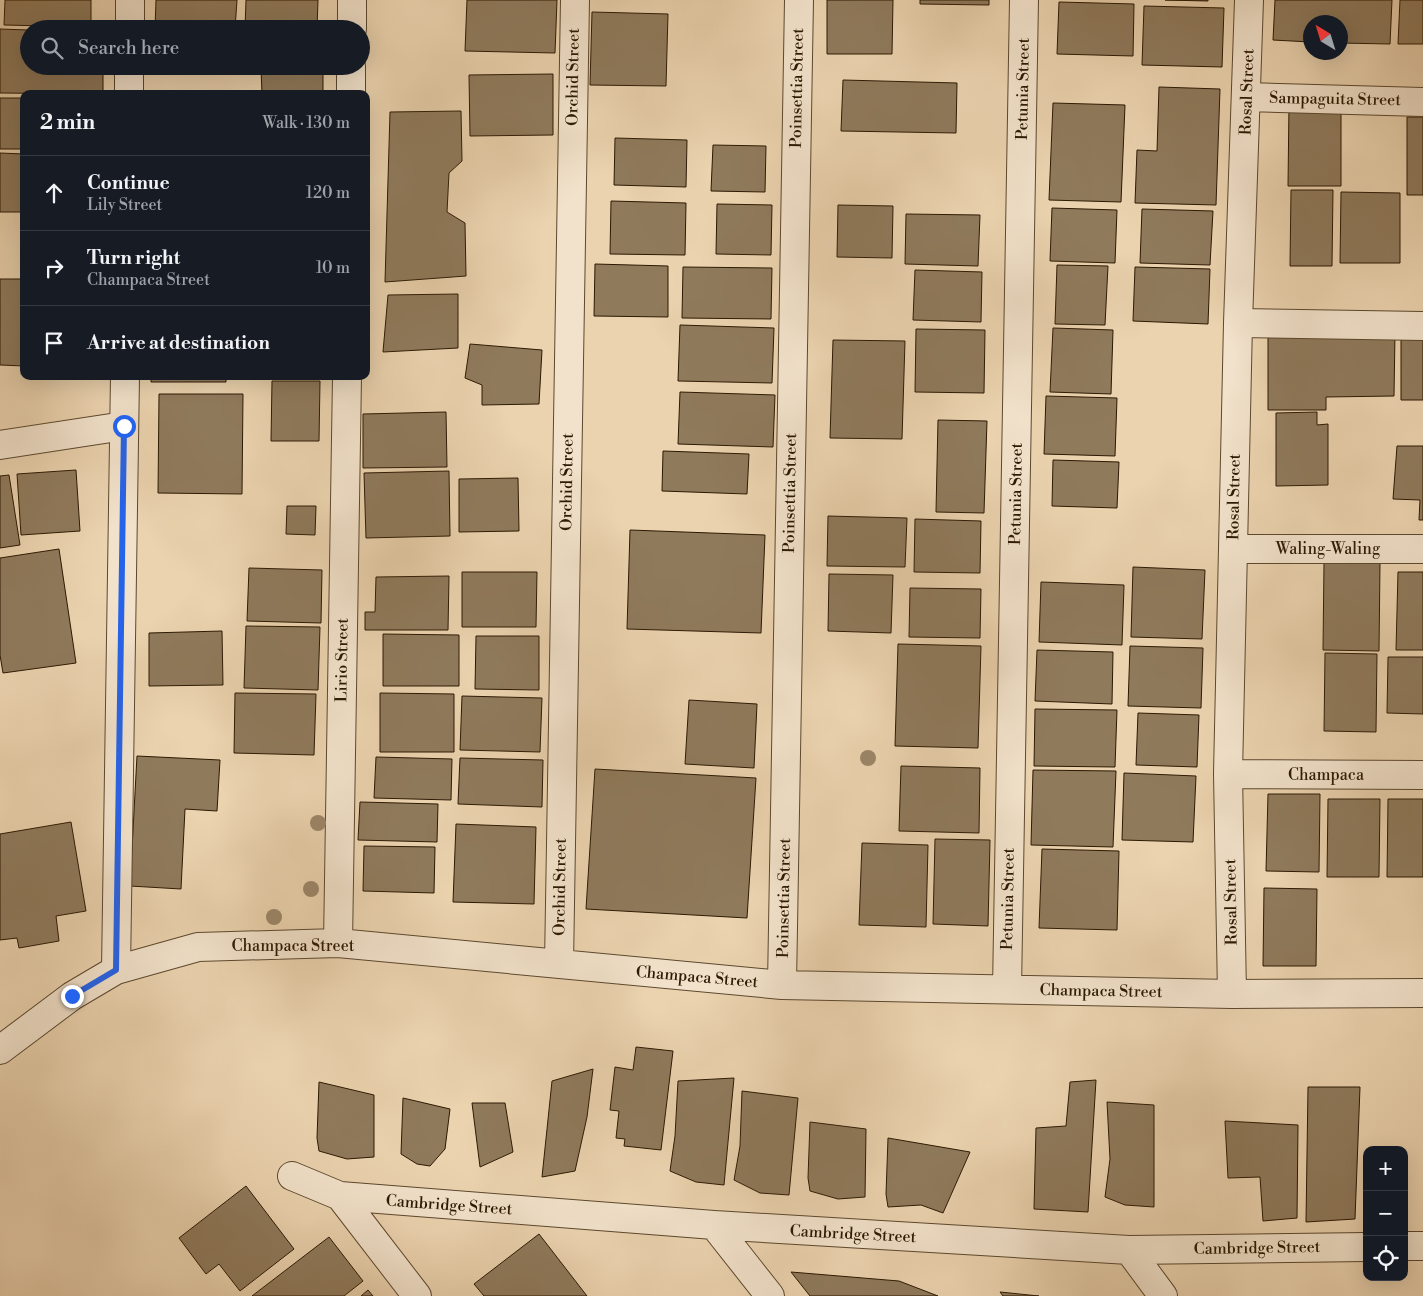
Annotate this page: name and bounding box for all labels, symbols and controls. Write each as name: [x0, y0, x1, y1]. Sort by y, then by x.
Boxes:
north arrow: [1303, 15, 1348, 60]
search box: [20, 20, 370, 75]
street label: Poinsettia Street: [786, 27, 808, 148]
street label: Orchid Street: [562, 28, 584, 126]
icon: search: [38, 34, 66, 62]
text: Search here: [78, 36, 179, 60]
street label: Petunia Street: [1012, 37, 1034, 140]
street label: Rosal Street: [1235, 48, 1259, 136]
street label: Sampaguita Street: [1269, 88, 1401, 110]
text: 2 min: [40, 110, 95, 136]
text: Walk · 130 m: [262, 113, 350, 133]
text: Continue: [87, 171, 170, 195]
icon: ahead: [40, 179, 68, 207]
text: 120 m: [306, 183, 350, 203]
text: Lily Street: [87, 195, 162, 215]
text: Turn right: [87, 246, 180, 270]
icon: right: [40, 254, 68, 282]
text: 10 m: [316, 258, 350, 278]
text: Champaca Street: [87, 270, 210, 290]
icon: arrive: [40, 329, 68, 357]
text: Arrive at destination: [87, 331, 270, 355]
route start: [113, 415, 136, 438]
street label: Poinsettia Street: [779, 432, 801, 553]
street label: Orchid Street: [556, 433, 578, 531]
street label: Petunia Street: [1005, 442, 1027, 545]
street label: Rosal Street: [1223, 453, 1245, 540]
street label: Waling-Waling: [1275, 539, 1381, 559]
street label: Lirio Street: [331, 617, 353, 702]
street label: Champaca: [1288, 765, 1365, 785]
street label: Poinsettia Street: [773, 837, 795, 958]
street label: Orchid Street: [549, 838, 571, 936]
street label: Petunia Street: [997, 847, 1019, 950]
street label: Rosal Street: [1220, 858, 1242, 945]
street label: Champaca Street: [232, 936, 355, 956]
street label: Champaca Street: [635, 962, 759, 992]
street label: Champaca Street: [1039, 980, 1163, 1002]
route end: [61, 985, 84, 1008]
map controls: [1363, 1146, 1408, 1281]
button: +: [1363, 1146, 1408, 1191]
street label: Cambridge Street: [385, 1191, 513, 1219]
button: −: [1363, 1191, 1408, 1236]
street label: Cambridge Street: [789, 1221, 917, 1247]
button: locate: [1363, 1236, 1408, 1281]
street label: Cambridge Street: [1193, 1237, 1321, 1259]

